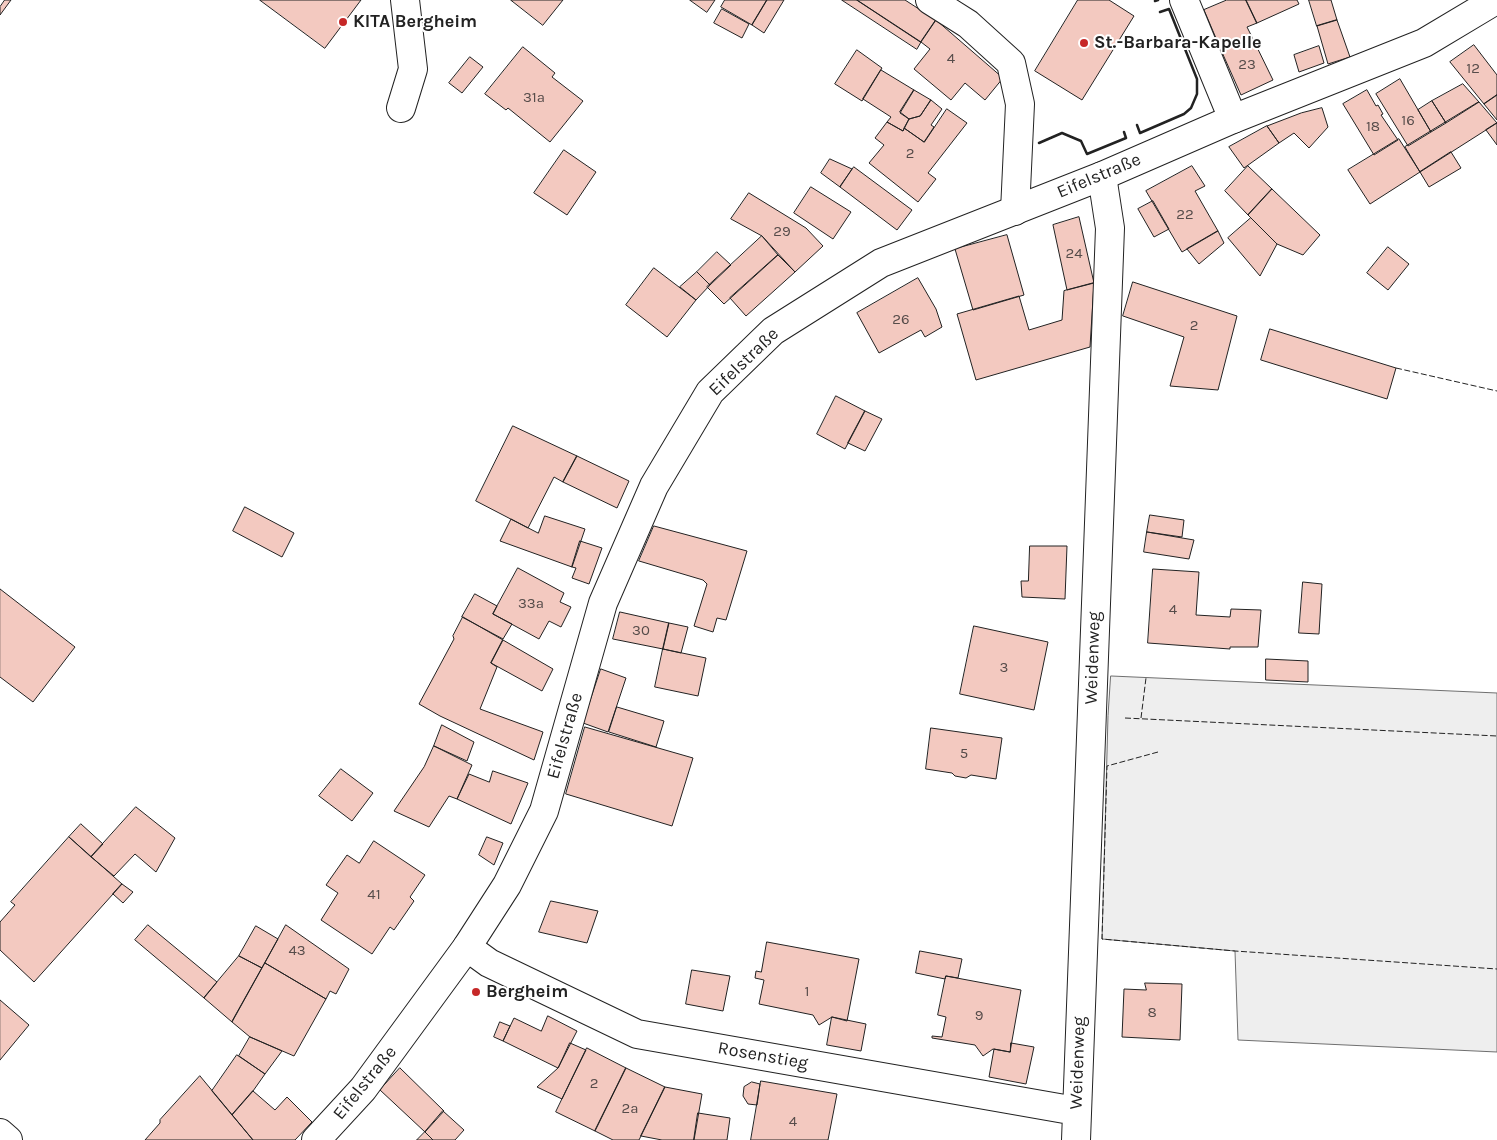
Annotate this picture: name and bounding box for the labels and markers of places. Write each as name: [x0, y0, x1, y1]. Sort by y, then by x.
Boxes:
place label: KITA Bergheim: [353, 11, 477, 33]
marker: KITA Bergheim: [337, 16, 349, 28]
place label: St.-Barbara-Kapelle: [1094, 32, 1262, 54]
marker: St.-Barbara-Kapelle: [1078, 37, 1090, 49]
place label: Bergheim: [486, 981, 568, 1003]
marker: Bergheim: [470, 986, 482, 998]

